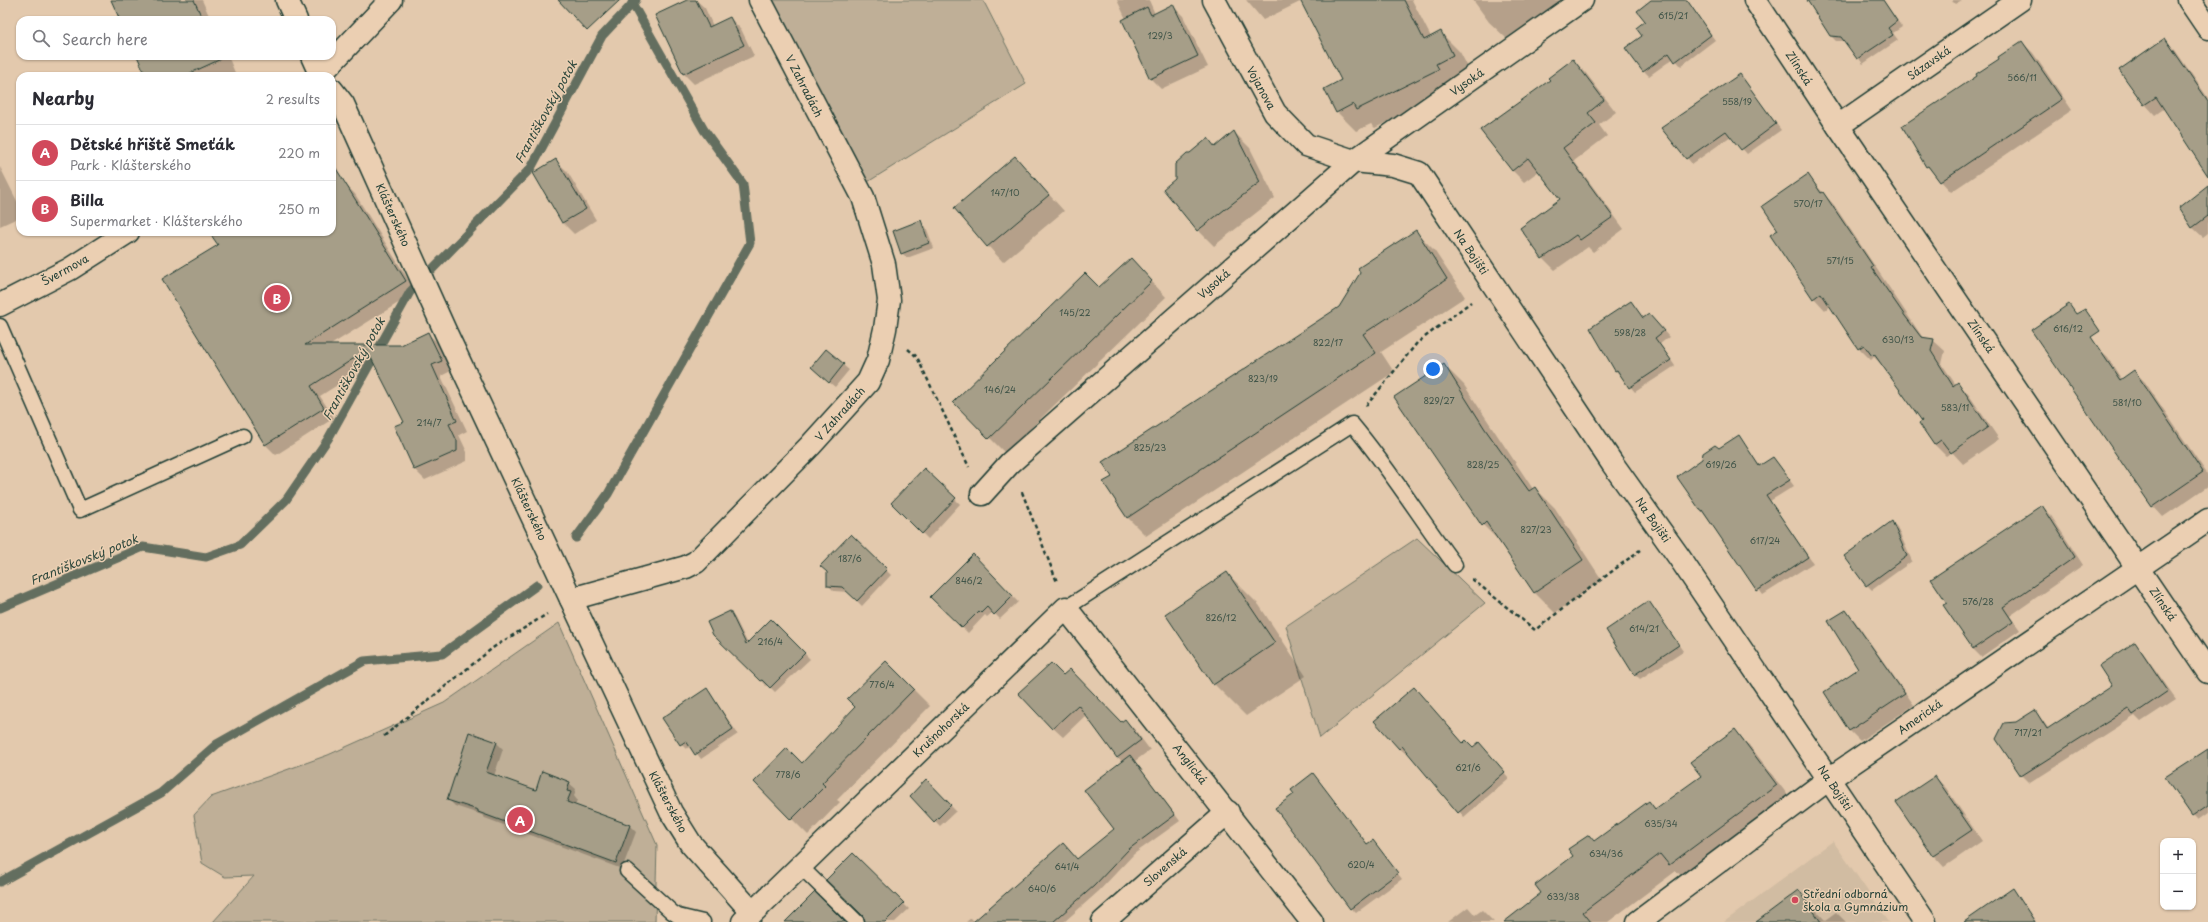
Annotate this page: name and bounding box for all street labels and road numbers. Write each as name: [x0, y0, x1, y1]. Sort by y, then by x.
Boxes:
street label: Sázavská: [1904, 41, 1954, 84]
street label: Zlínská: [1782, 47, 1817, 88]
street label: V Zahradách: [781, 52, 828, 120]
street label: Vojanova: [1243, 63, 1280, 113]
street label: Vysoká: [1446, 64, 1487, 99]
street label: Klášterského: [372, 180, 415, 249]
street label: Na Bojišti: [1450, 226, 1493, 278]
street label: Švermova: [38, 249, 92, 290]
street label: Vysoká: [1194, 265, 1234, 302]
street label: Zlínská: [1964, 315, 1999, 356]
street label: V Zahradách: [810, 383, 869, 445]
street label: Klášterského: [507, 475, 551, 543]
street label: Na Bojišti: [1632, 494, 1675, 546]
street label: Zlínská: [2146, 583, 2181, 624]
street label: Americká: [1894, 695, 1946, 738]
street label: Krušnohorská: [909, 698, 973, 761]
street label: Anglická: [1169, 740, 1212, 788]
street label: Na Bojišti: [1814, 762, 1857, 814]
street label: Klášterského: [645, 768, 692, 836]
street label: Slovenská: [1139, 843, 1190, 890]

